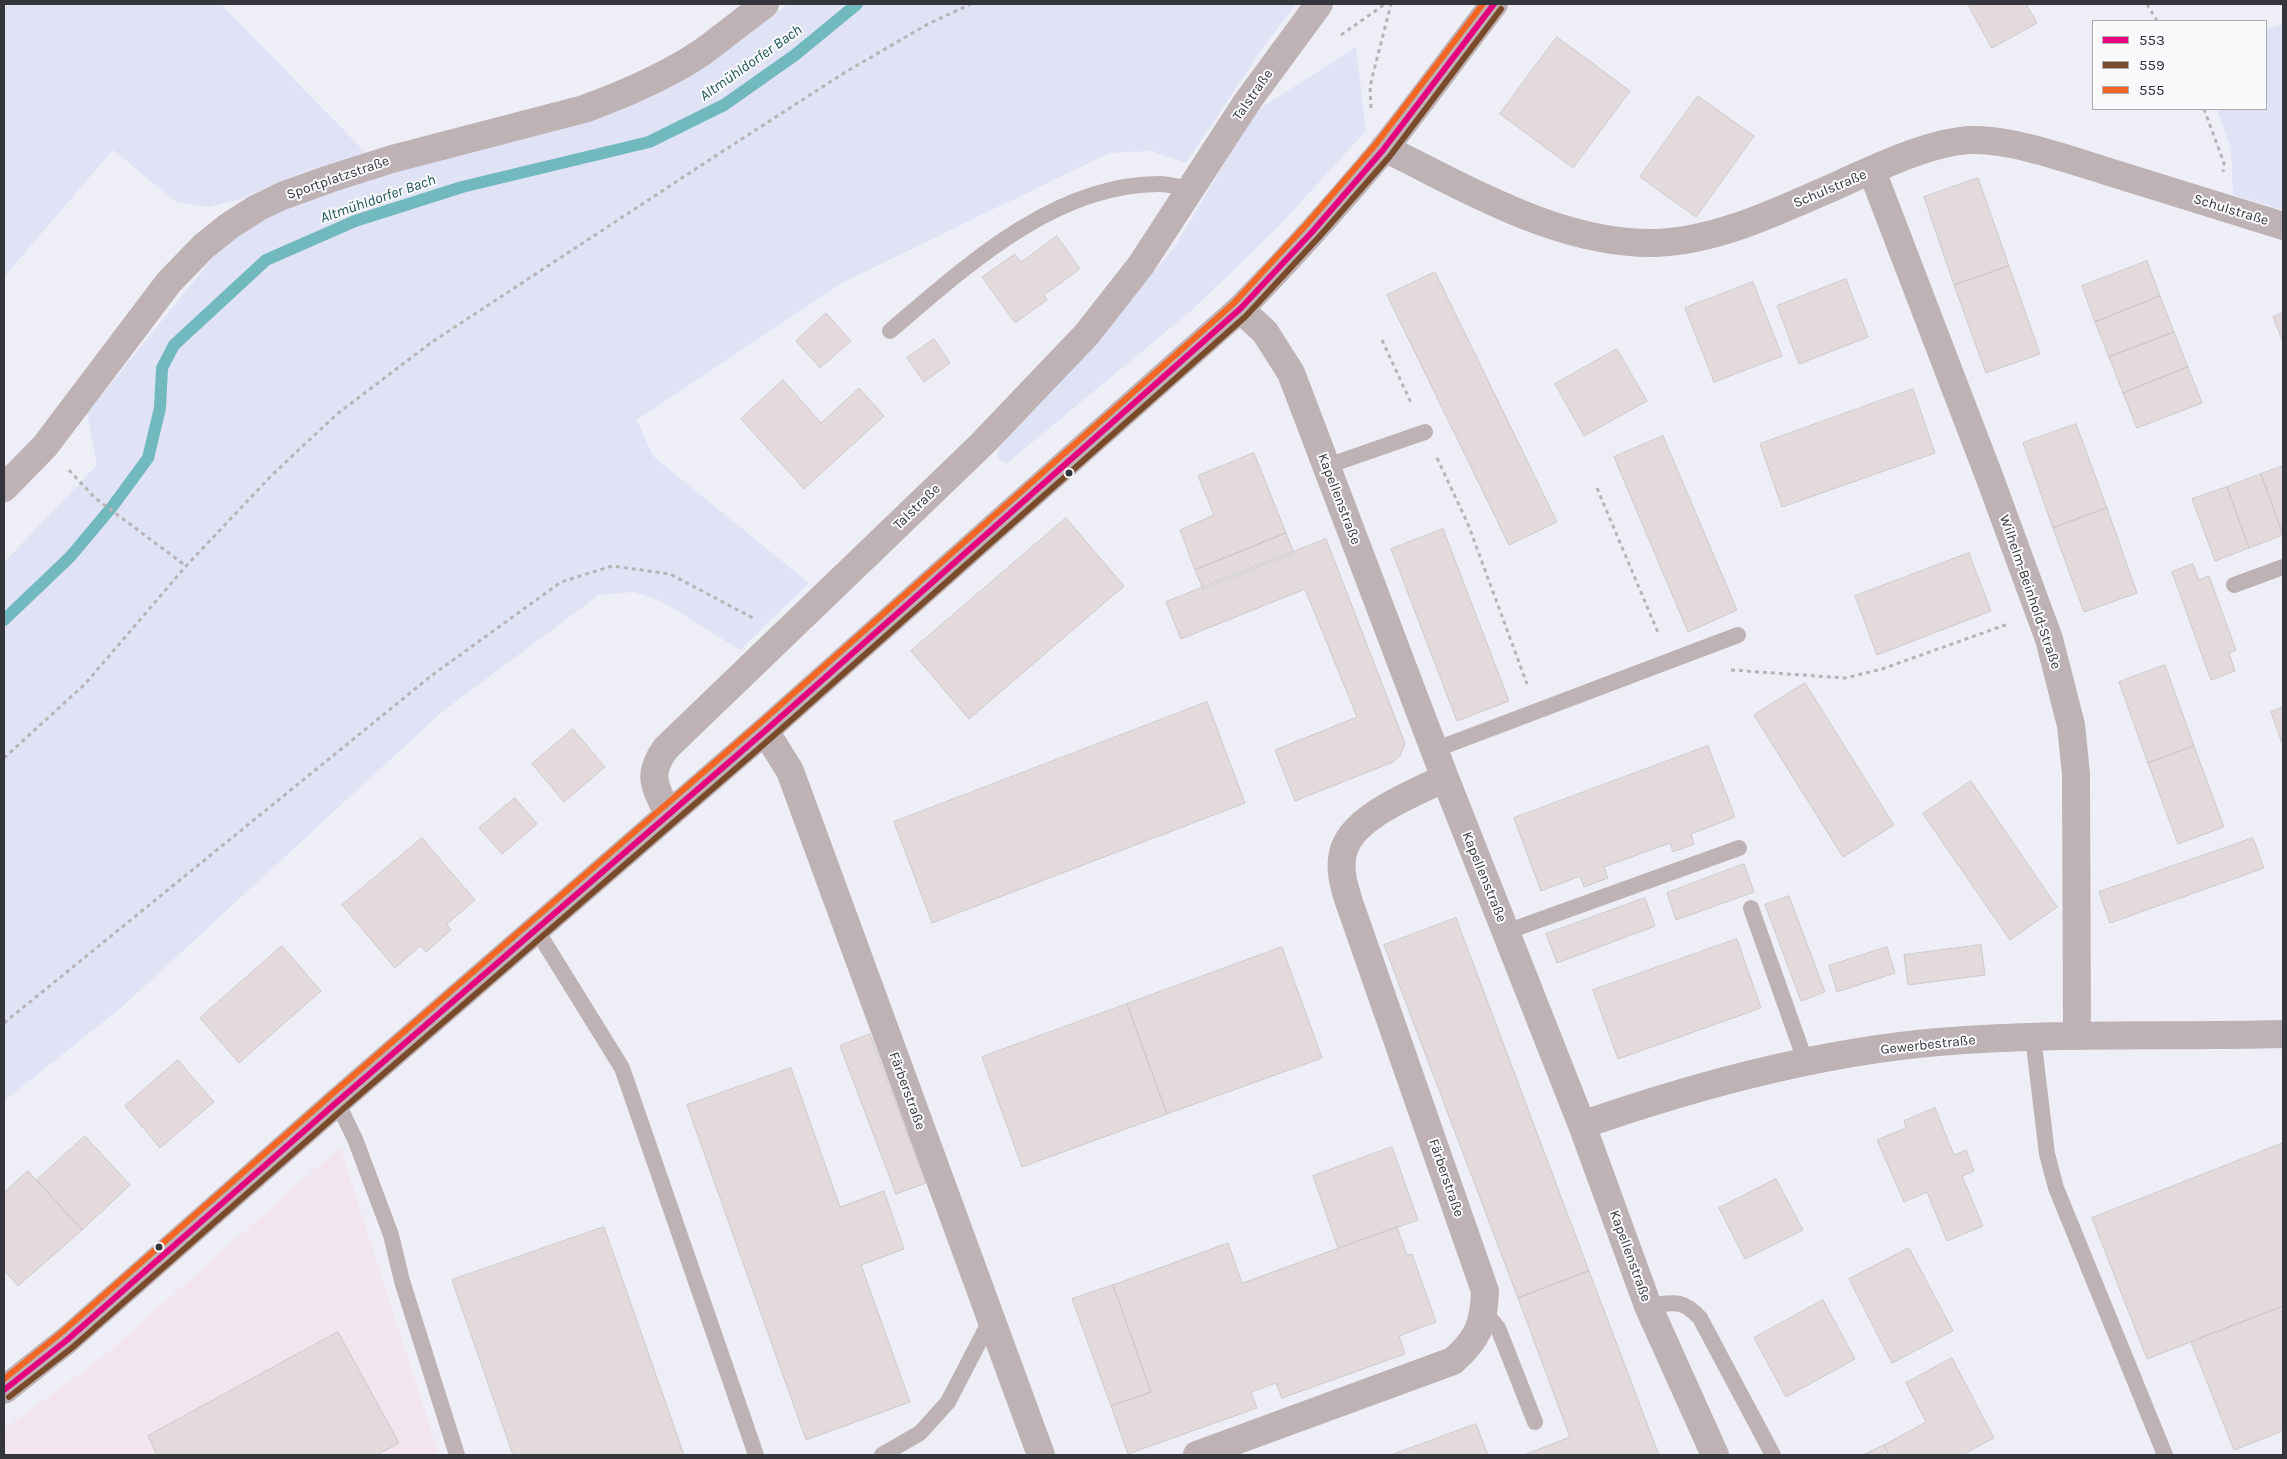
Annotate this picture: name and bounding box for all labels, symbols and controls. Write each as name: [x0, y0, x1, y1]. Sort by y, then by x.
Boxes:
legend: [2092, 20, 2267, 110]
water label: Altmühldorfer Bach: [696, 21, 806, 105]
text: 553: [2139, 31, 2165, 49]
text: 559: [2139, 56, 2165, 74]
street label: Talstraße: [1229, 66, 1277, 124]
text: 555: [2139, 81, 2164, 99]
street label: Sportplatzstraße: [284, 153, 392, 203]
street label: Schulstraße: [1791, 166, 1869, 212]
water label: Altmühldorfer Bach: [318, 171, 438, 227]
street label: Schulstraße: [2191, 191, 2271, 229]
street label: Kapellenstraße: [1314, 451, 1364, 547]
unlabelled marker: [1064, 468, 1074, 478]
street label: Talstraße: [890, 481, 944, 533]
street label: Wilhelm-Beinhold-Straße: [1996, 513, 2064, 671]
street label: Kapellenstraße: [1458, 829, 1510, 925]
street label: Gewerbestraße: [1880, 1032, 1976, 1058]
street label: Färberstraße: [885, 1050, 929, 1132]
street label: Färberstraße: [1425, 1137, 1467, 1219]
street label: Kapellenstraße: [1606, 1208, 1654, 1304]
unlabelled marker: [154, 1242, 164, 1252]

